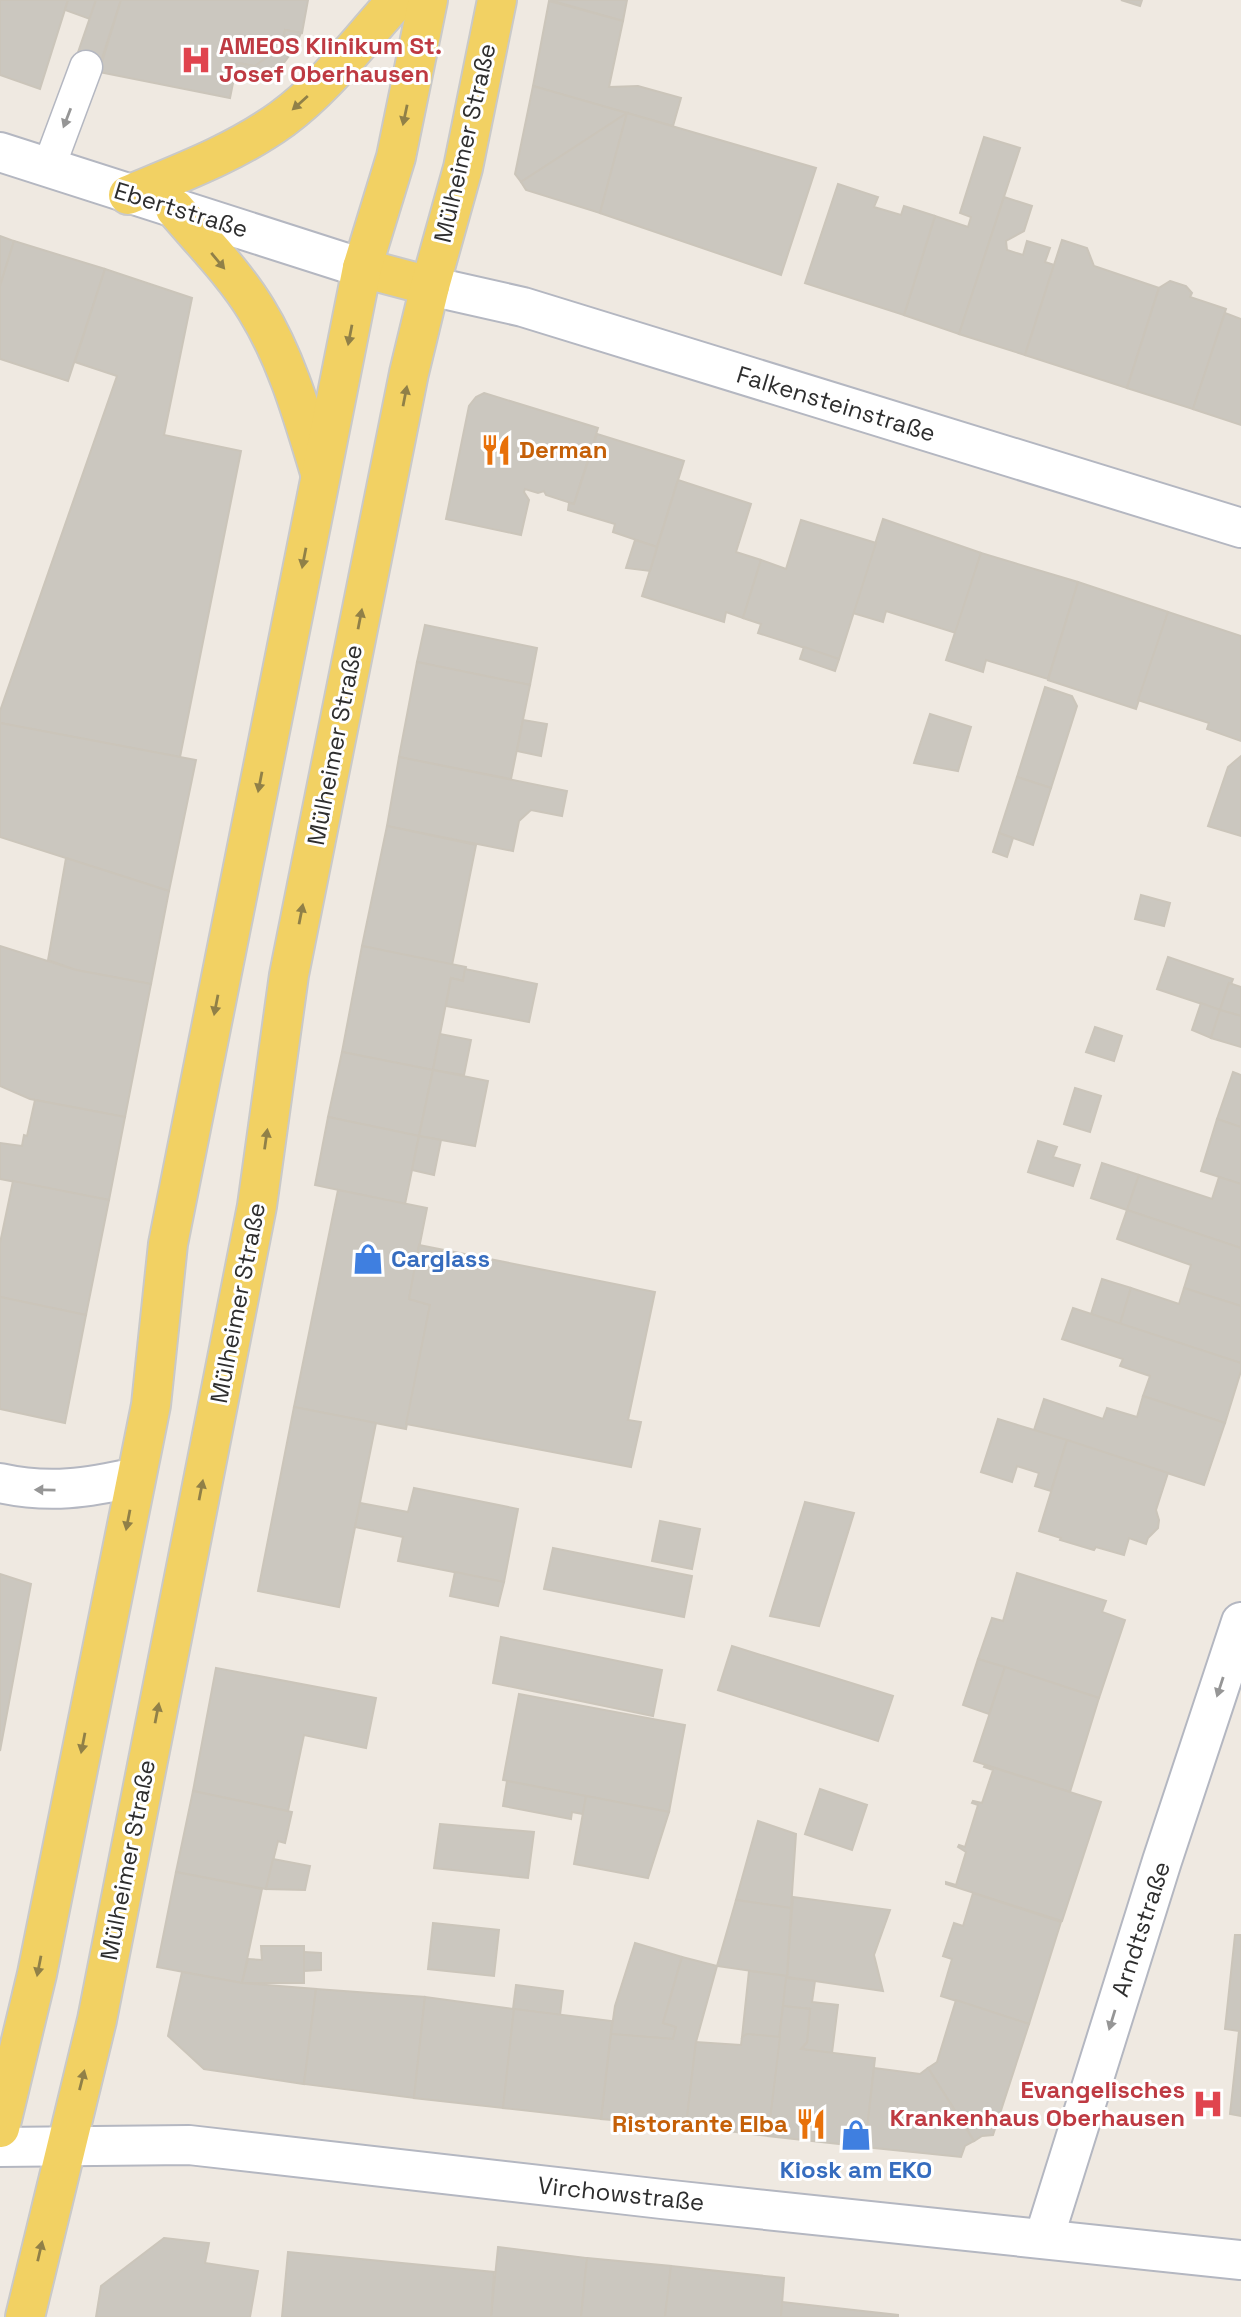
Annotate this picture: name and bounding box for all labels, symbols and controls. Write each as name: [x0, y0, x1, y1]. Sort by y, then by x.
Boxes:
place label: AMEOS Klinikum St. Josef Oberhausen: [219, 30, 442, 89]
street label: Mülheimer Straße: [427, 40, 503, 246]
hospital icon: AMEOS Klinikum St. Josef Oberhausen: [179, 43, 213, 77]
one-way arrow: [291, 95, 309, 111]
one-way arrow: [399, 104, 410, 126]
one-way arrow: [62, 107, 73, 128]
street label: Ebertstraße: [110, 174, 252, 245]
one-way arrow: [211, 252, 226, 270]
one-way arrow: [344, 324, 355, 346]
street label: Falkensteinstraße: [733, 358, 939, 449]
one-way arrow: [400, 385, 411, 407]
restaurant icon: Derman: [479, 433, 513, 467]
place label: Derman: [519, 434, 608, 465]
one-way arrow: [299, 547, 310, 569]
one-way arrow: [355, 608, 366, 630]
street label: Mülheimer Straße: [300, 642, 369, 848]
one-way arrow: [254, 771, 265, 793]
one-way arrow: [296, 903, 307, 925]
one-way arrow: [210, 994, 221, 1016]
one-way arrow: [261, 1127, 272, 1149]
street label: Mülheimer Straße: [203, 1200, 272, 1406]
shop icon: Carglass: [351, 1242, 385, 1276]
place label: Carglass: [391, 1243, 490, 1274]
one-way arrow: [196, 1479, 207, 1501]
one-way arrow: [34, 1484, 56, 1496]
one-way arrow: [122, 1509, 133, 1531]
one-way arrow: [1214, 1676, 1225, 1697]
one-way arrow: [152, 1702, 163, 1724]
one-way arrow: [78, 1732, 89, 1754]
street label: Mülheimer Straße: [93, 1757, 162, 1963]
street label: Arndtstraße: [1104, 1857, 1177, 2000]
one-way arrow: [33, 1955, 44, 1977]
one-way arrow: [1107, 2010, 1117, 2031]
one-way arrow: [77, 2068, 88, 2090]
place label: Evangelisches Krankenhaus Oberhausen: [890, 2074, 1185, 2133]
hospital icon: Evangelisches Krankenhaus Oberhausen: [1191, 2087, 1225, 2121]
restaurant icon: Ristorante Elba: [794, 2107, 828, 2141]
place label: Ristorante Elba: [612, 2108, 788, 2139]
shop icon: Kiosk am EKO: [839, 2118, 873, 2152]
place label: Kiosk am EKO: [780, 2154, 932, 2185]
street label: Virchowstraße: [536, 2169, 706, 2218]
one-way arrow: [35, 2239, 46, 2261]

